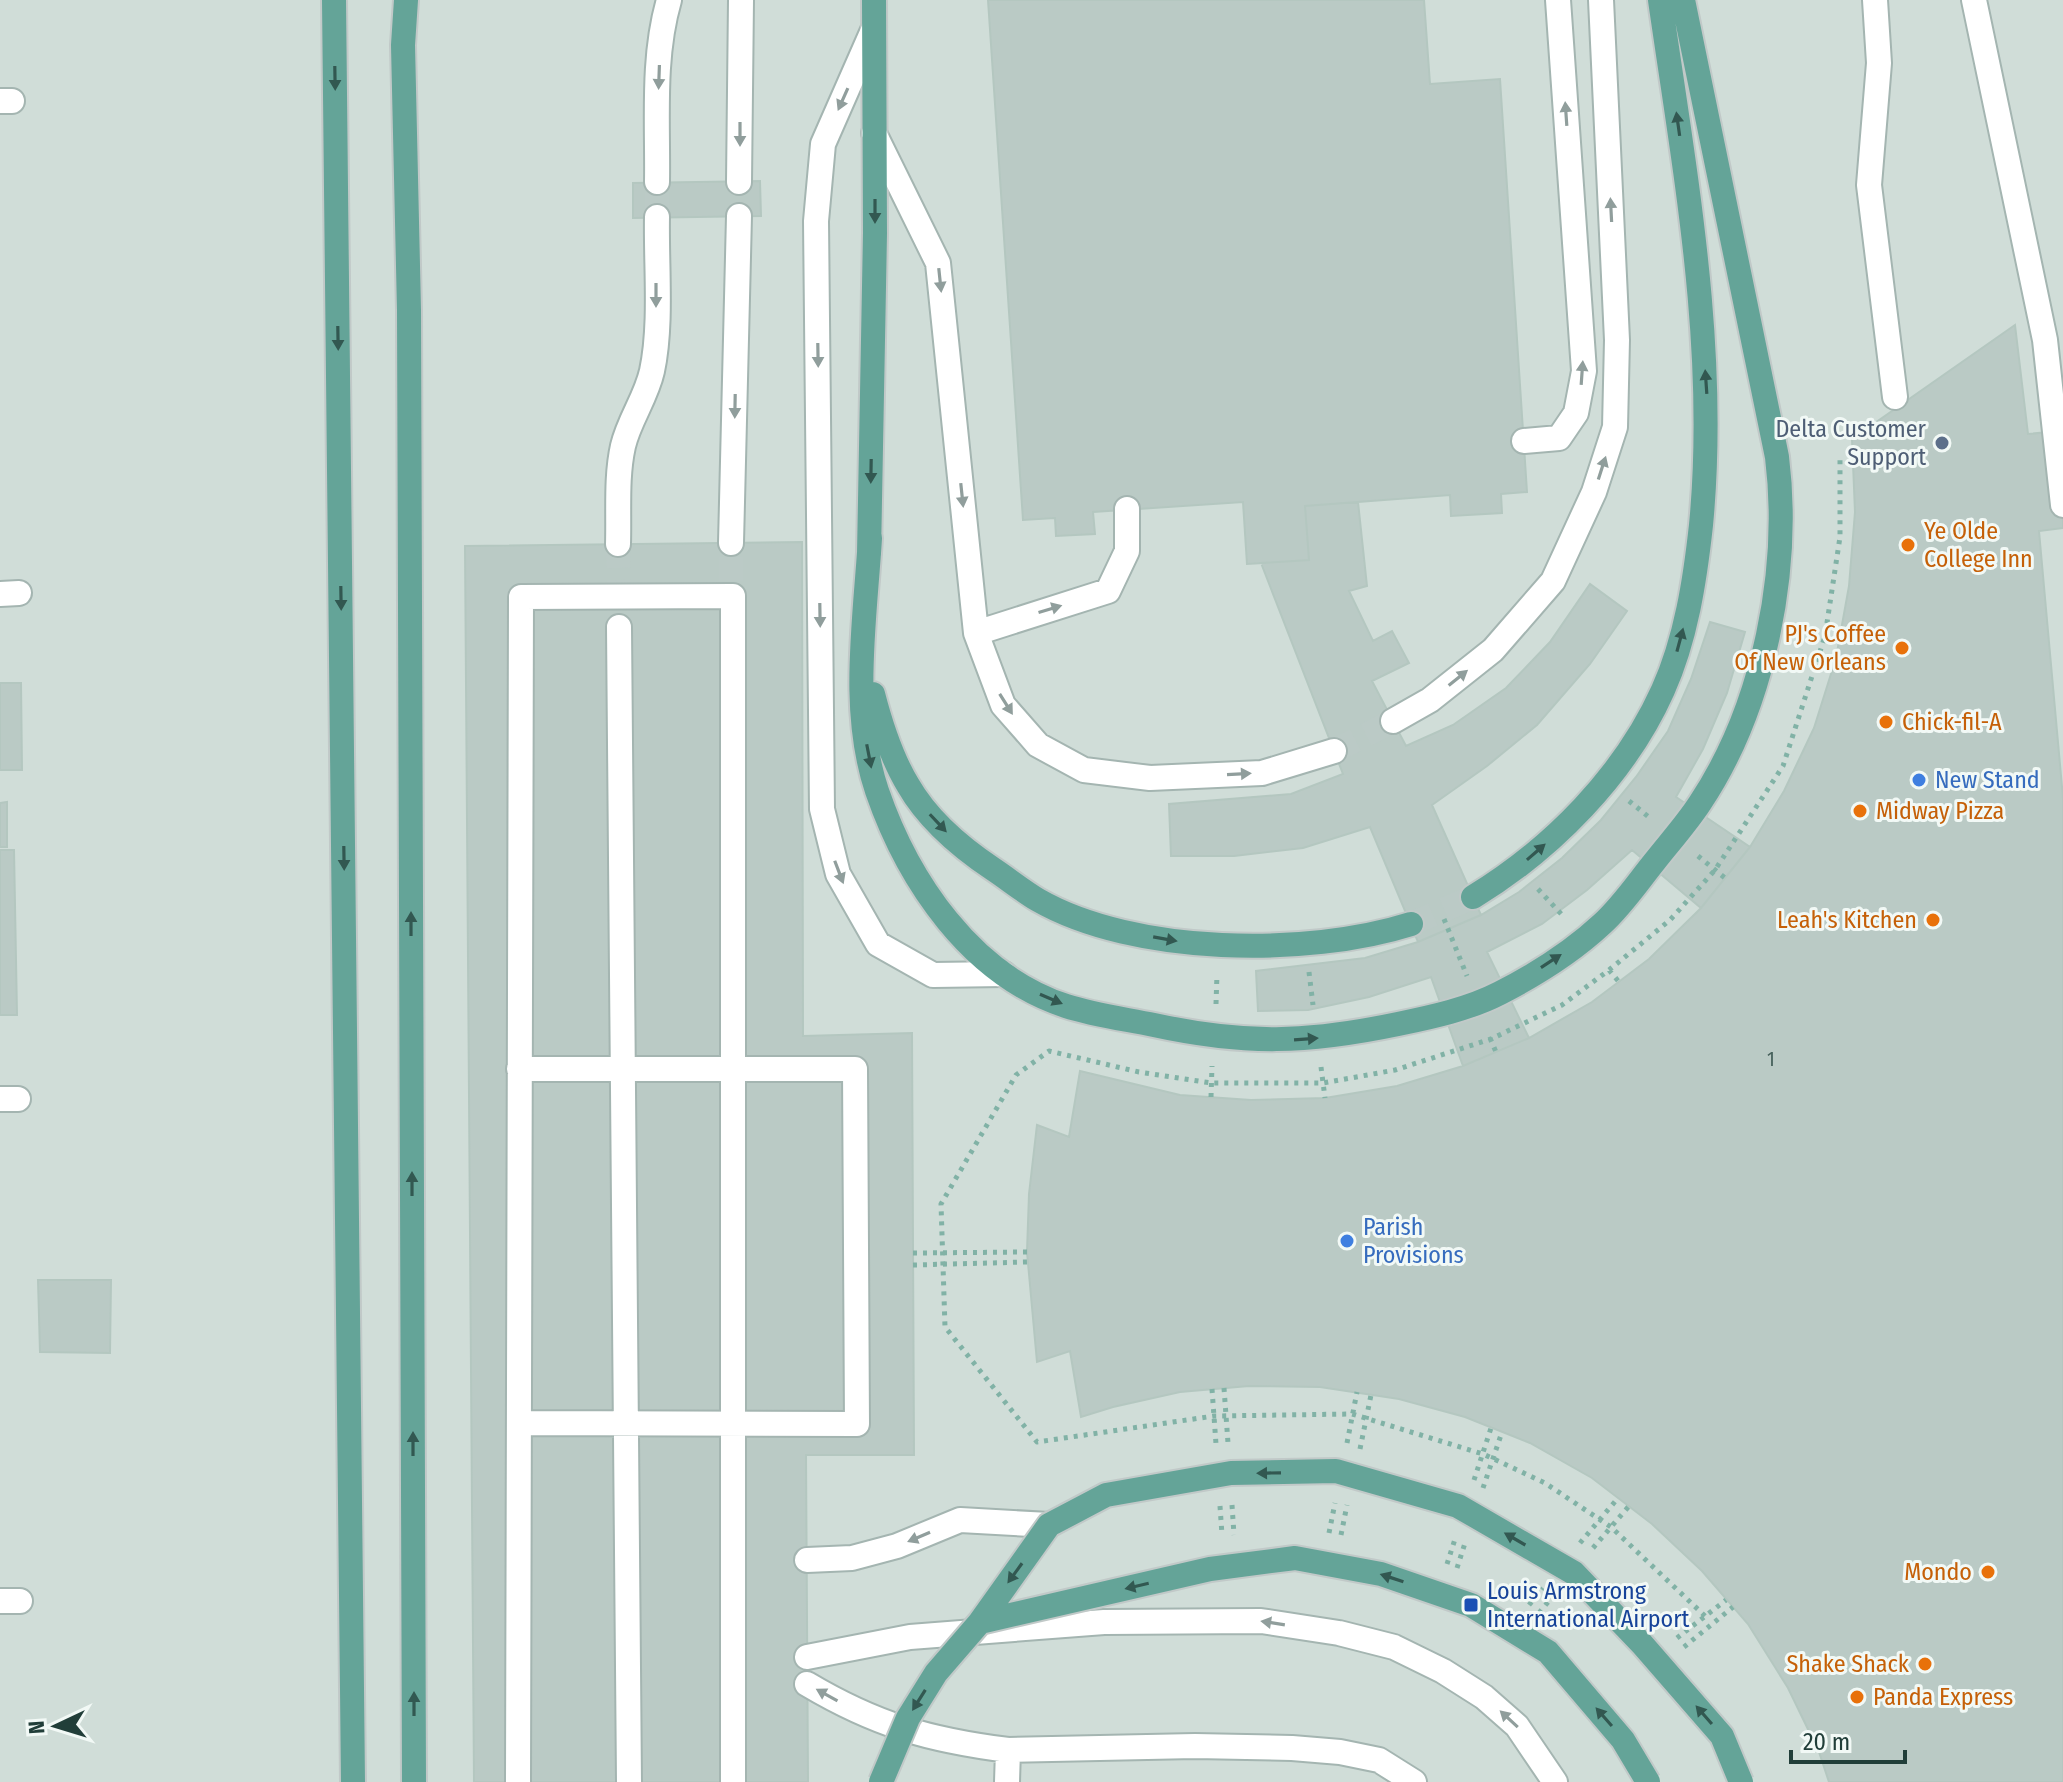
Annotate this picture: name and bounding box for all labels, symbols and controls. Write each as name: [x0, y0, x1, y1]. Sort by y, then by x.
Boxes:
one-way arrow: [652, 65, 665, 90]
one-way arrow: [329, 66, 342, 91]
one-way arrow: [836, 87, 849, 111]
one-way arrow: [1559, 101, 1572, 126]
one-way arrow: [1671, 111, 1684, 136]
one-way arrow: [734, 122, 746, 147]
one-way arrow: [1605, 197, 1618, 222]
one-way arrow: [869, 199, 881, 224]
one-way arrow: [934, 268, 947, 293]
one-way arrow: [650, 283, 662, 308]
one-way arrow: [332, 326, 345, 351]
one-way arrow: [812, 343, 824, 368]
one-way arrow: [1576, 360, 1589, 385]
one-way arrow: [1699, 370, 1712, 395]
one-way arrow: [729, 394, 742, 419]
place label: Delta Customer Support: [1775, 415, 1927, 471]
marker: Delta Customer Support: [1933, 434, 1951, 452]
one-way arrow: [1596, 456, 1608, 480]
one-way arrow: [865, 459, 877, 484]
one-way arrow: [955, 483, 968, 508]
place label: Ye Olde College Inn: [1924, 517, 2033, 573]
marker: Ye Olde College Inn: [1899, 536, 1917, 554]
one-way arrow: [335, 586, 347, 611]
one-way arrow: [814, 603, 826, 628]
one-way arrow: [1038, 603, 1062, 615]
place label: PJ's Coffee Of New Orleans: [1734, 620, 1886, 676]
one-way arrow: [1674, 628, 1686, 653]
marker: PJ's Coffee Of New Orleans: [1893, 639, 1911, 657]
one-way arrow: [1448, 671, 1468, 687]
one-way arrow: [998, 694, 1013, 715]
place label: Chick-fil-A: [1902, 708, 2002, 736]
marker: Chick-fil-A: [1877, 713, 1895, 731]
one-way arrow: [863, 743, 875, 768]
place label: New Stand: [1935, 766, 2040, 794]
one-way arrow: [1227, 767, 1252, 780]
marker: New Stand: [1910, 771, 1928, 789]
place label: Midway Pizza: [1876, 797, 2004, 825]
marker: Midway Pizza: [1851, 802, 1869, 820]
one-way arrow: [928, 813, 946, 832]
one-way arrow: [1525, 844, 1545, 861]
one-way arrow: [338, 846, 350, 871]
one-way arrow: [833, 860, 846, 884]
place label: Leah's Kitchen: [1777, 906, 1917, 934]
one-way arrow: [405, 911, 417, 936]
marker: Leah's Kitchen: [1924, 911, 1942, 929]
one-way arrow: [1153, 933, 1178, 945]
one-way arrow: [1540, 954, 1561, 969]
one-way arrow: [1039, 993, 1063, 1006]
one-way arrow: [1294, 1032, 1319, 1045]
house number: 1: [1767, 1047, 1775, 1071]
one-way arrow: [406, 1171, 418, 1196]
place label: Parish Provisions: [1363, 1213, 1464, 1269]
marker: Parish Provisions: [1338, 1232, 1356, 1250]
one-way arrow: [407, 1431, 419, 1456]
one-way arrow: [1256, 1466, 1281, 1479]
one-way arrow: [907, 1531, 931, 1544]
one-way arrow: [1504, 1532, 1526, 1546]
place label: Mondo: [1904, 1558, 1972, 1586]
one-way arrow: [1007, 1562, 1023, 1584]
marker: Mondo: [1979, 1563, 1997, 1581]
one-way arrow: [1380, 1572, 1404, 1584]
place label: Louis Armstrong International Airport: [1487, 1577, 1690, 1633]
one-way arrow: [1124, 1580, 1149, 1593]
marker: Louis Armstrong International Airport: [1462, 1596, 1480, 1614]
one-way arrow: [1260, 1616, 1285, 1629]
place label: Shake Shack: [1786, 1650, 1910, 1678]
marker: Shake Shack: [1916, 1655, 1934, 1673]
place label: Panda Express: [1873, 1683, 2013, 1711]
north arrow: [16, 1686, 96, 1766]
one-way arrow: [816, 1688, 839, 1702]
marker: Panda Express: [1848, 1688, 1866, 1706]
one-way arrow: [913, 1689, 927, 1711]
one-way arrow: [408, 1691, 420, 1716]
one-way arrow: [1695, 1705, 1713, 1724]
one-way arrow: [1596, 1708, 1613, 1728]
one-way arrow: [1500, 1711, 1519, 1729]
scale bar: [1791, 1714, 1905, 1764]
text: N: [23, 1720, 50, 1735]
text: 20 m: [1803, 1728, 1850, 1756]

